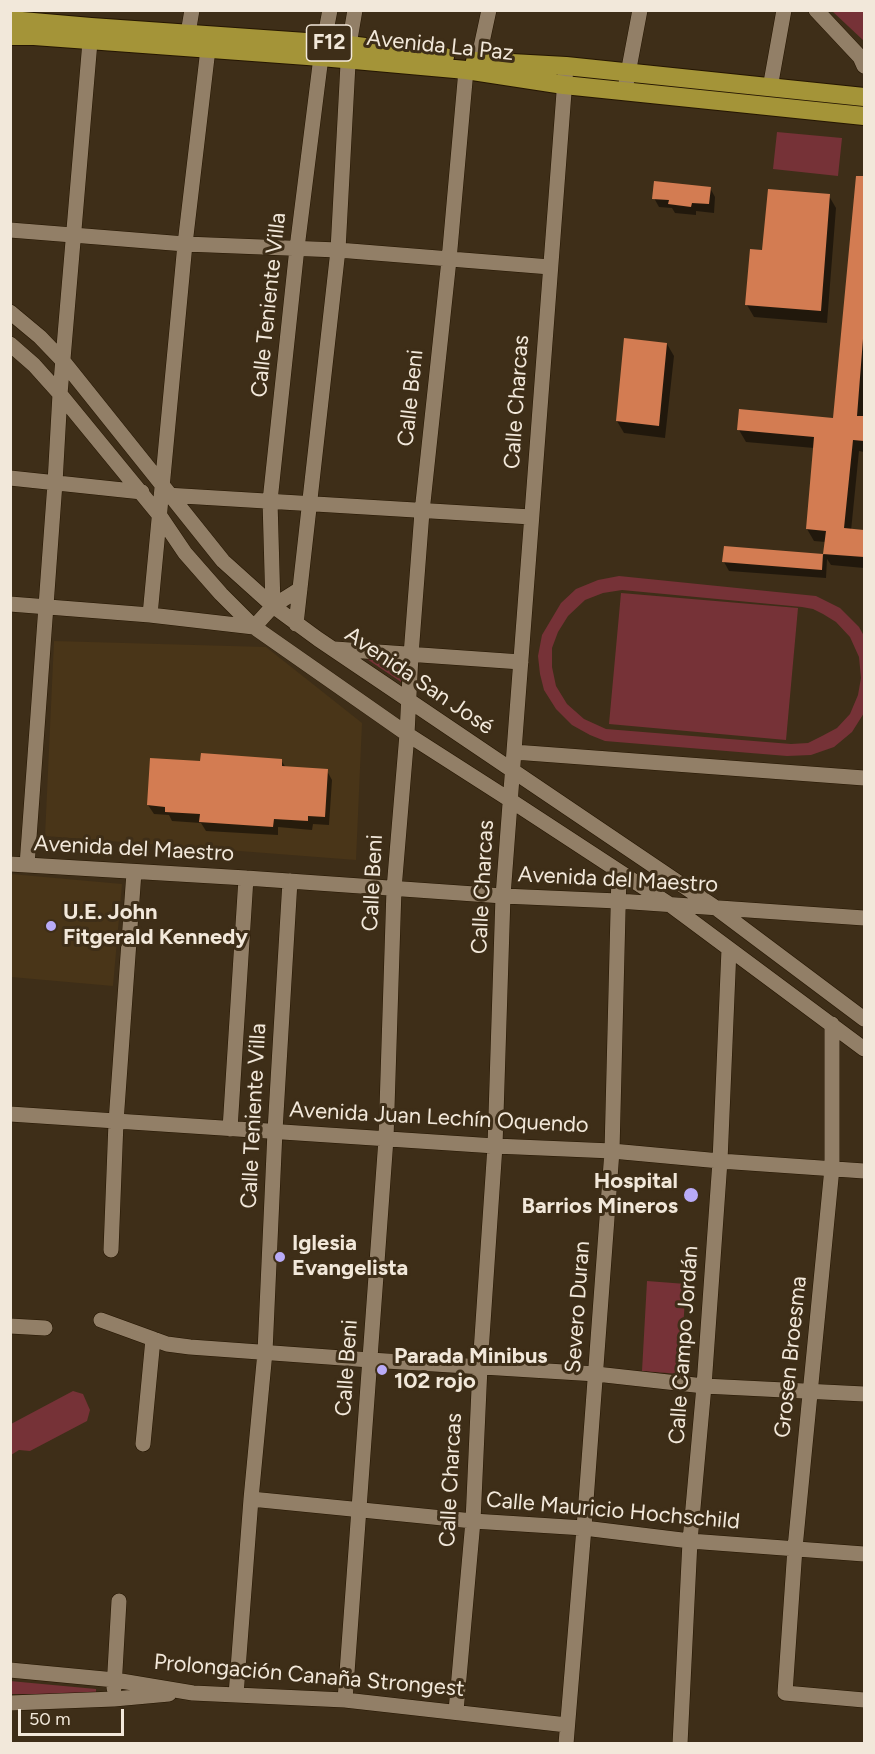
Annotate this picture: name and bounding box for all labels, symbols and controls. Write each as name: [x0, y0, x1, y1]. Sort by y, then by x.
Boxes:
road number: F12: [306, 25, 352, 61]
street label: Avenida La Paz: [365, 25, 515, 67]
street label: Calle Teniente Villa: [246, 211, 292, 399]
street label: Calle Charcas: [499, 334, 535, 470]
street label: Calle Beni: [393, 348, 429, 448]
street label: Avenida San José: [340, 622, 498, 740]
street label: Calle Charcas: [466, 819, 500, 955]
street label: Avenida del Maestro: [33, 831, 235, 867]
street label: Calle Beni: [357, 834, 389, 932]
street label: Avenida del Maestro: [517, 862, 719, 898]
place label: U.E. John Fitgerald Kennedy: [63, 900, 248, 951]
marker: U.E. John Fitgerald Kennedy: [44, 919, 58, 933]
street label: Calle Teniente Villa: [236, 1023, 272, 1209]
street label: Avenida Juan Lechín Oquendo: [289, 1097, 589, 1139]
place label: Hospital Barrios Mineros: [521, 1169, 678, 1220]
marker: Hospital Barrios Mineros: [682, 1186, 700, 1204]
place label: Iglesia Evangelista: [292, 1231, 408, 1282]
street label: Severo Duran: [560, 1240, 596, 1374]
street label: Calle Campo Jordán: [664, 1245, 704, 1445]
marker: Iglesia Evangelista: [273, 1250, 287, 1264]
street label: Grosen Broesma: [769, 1275, 813, 1439]
street label: Calle Beni: [330, 1319, 364, 1417]
place label: Parada Minibus 102 rojo: [394, 1344, 548, 1396]
marker: Parada Minibus 102 rojo: [375, 1363, 389, 1377]
street label: Calle Charcas: [434, 1412, 468, 1548]
street label: Calle Mauricio Hochschild: [485, 1487, 741, 1535]
street label: Prolongación Canaña Strongest: [153, 1649, 465, 1703]
scale bar: [21, 1697, 128, 1735]
text: 50 m: [29, 1708, 71, 1730]

